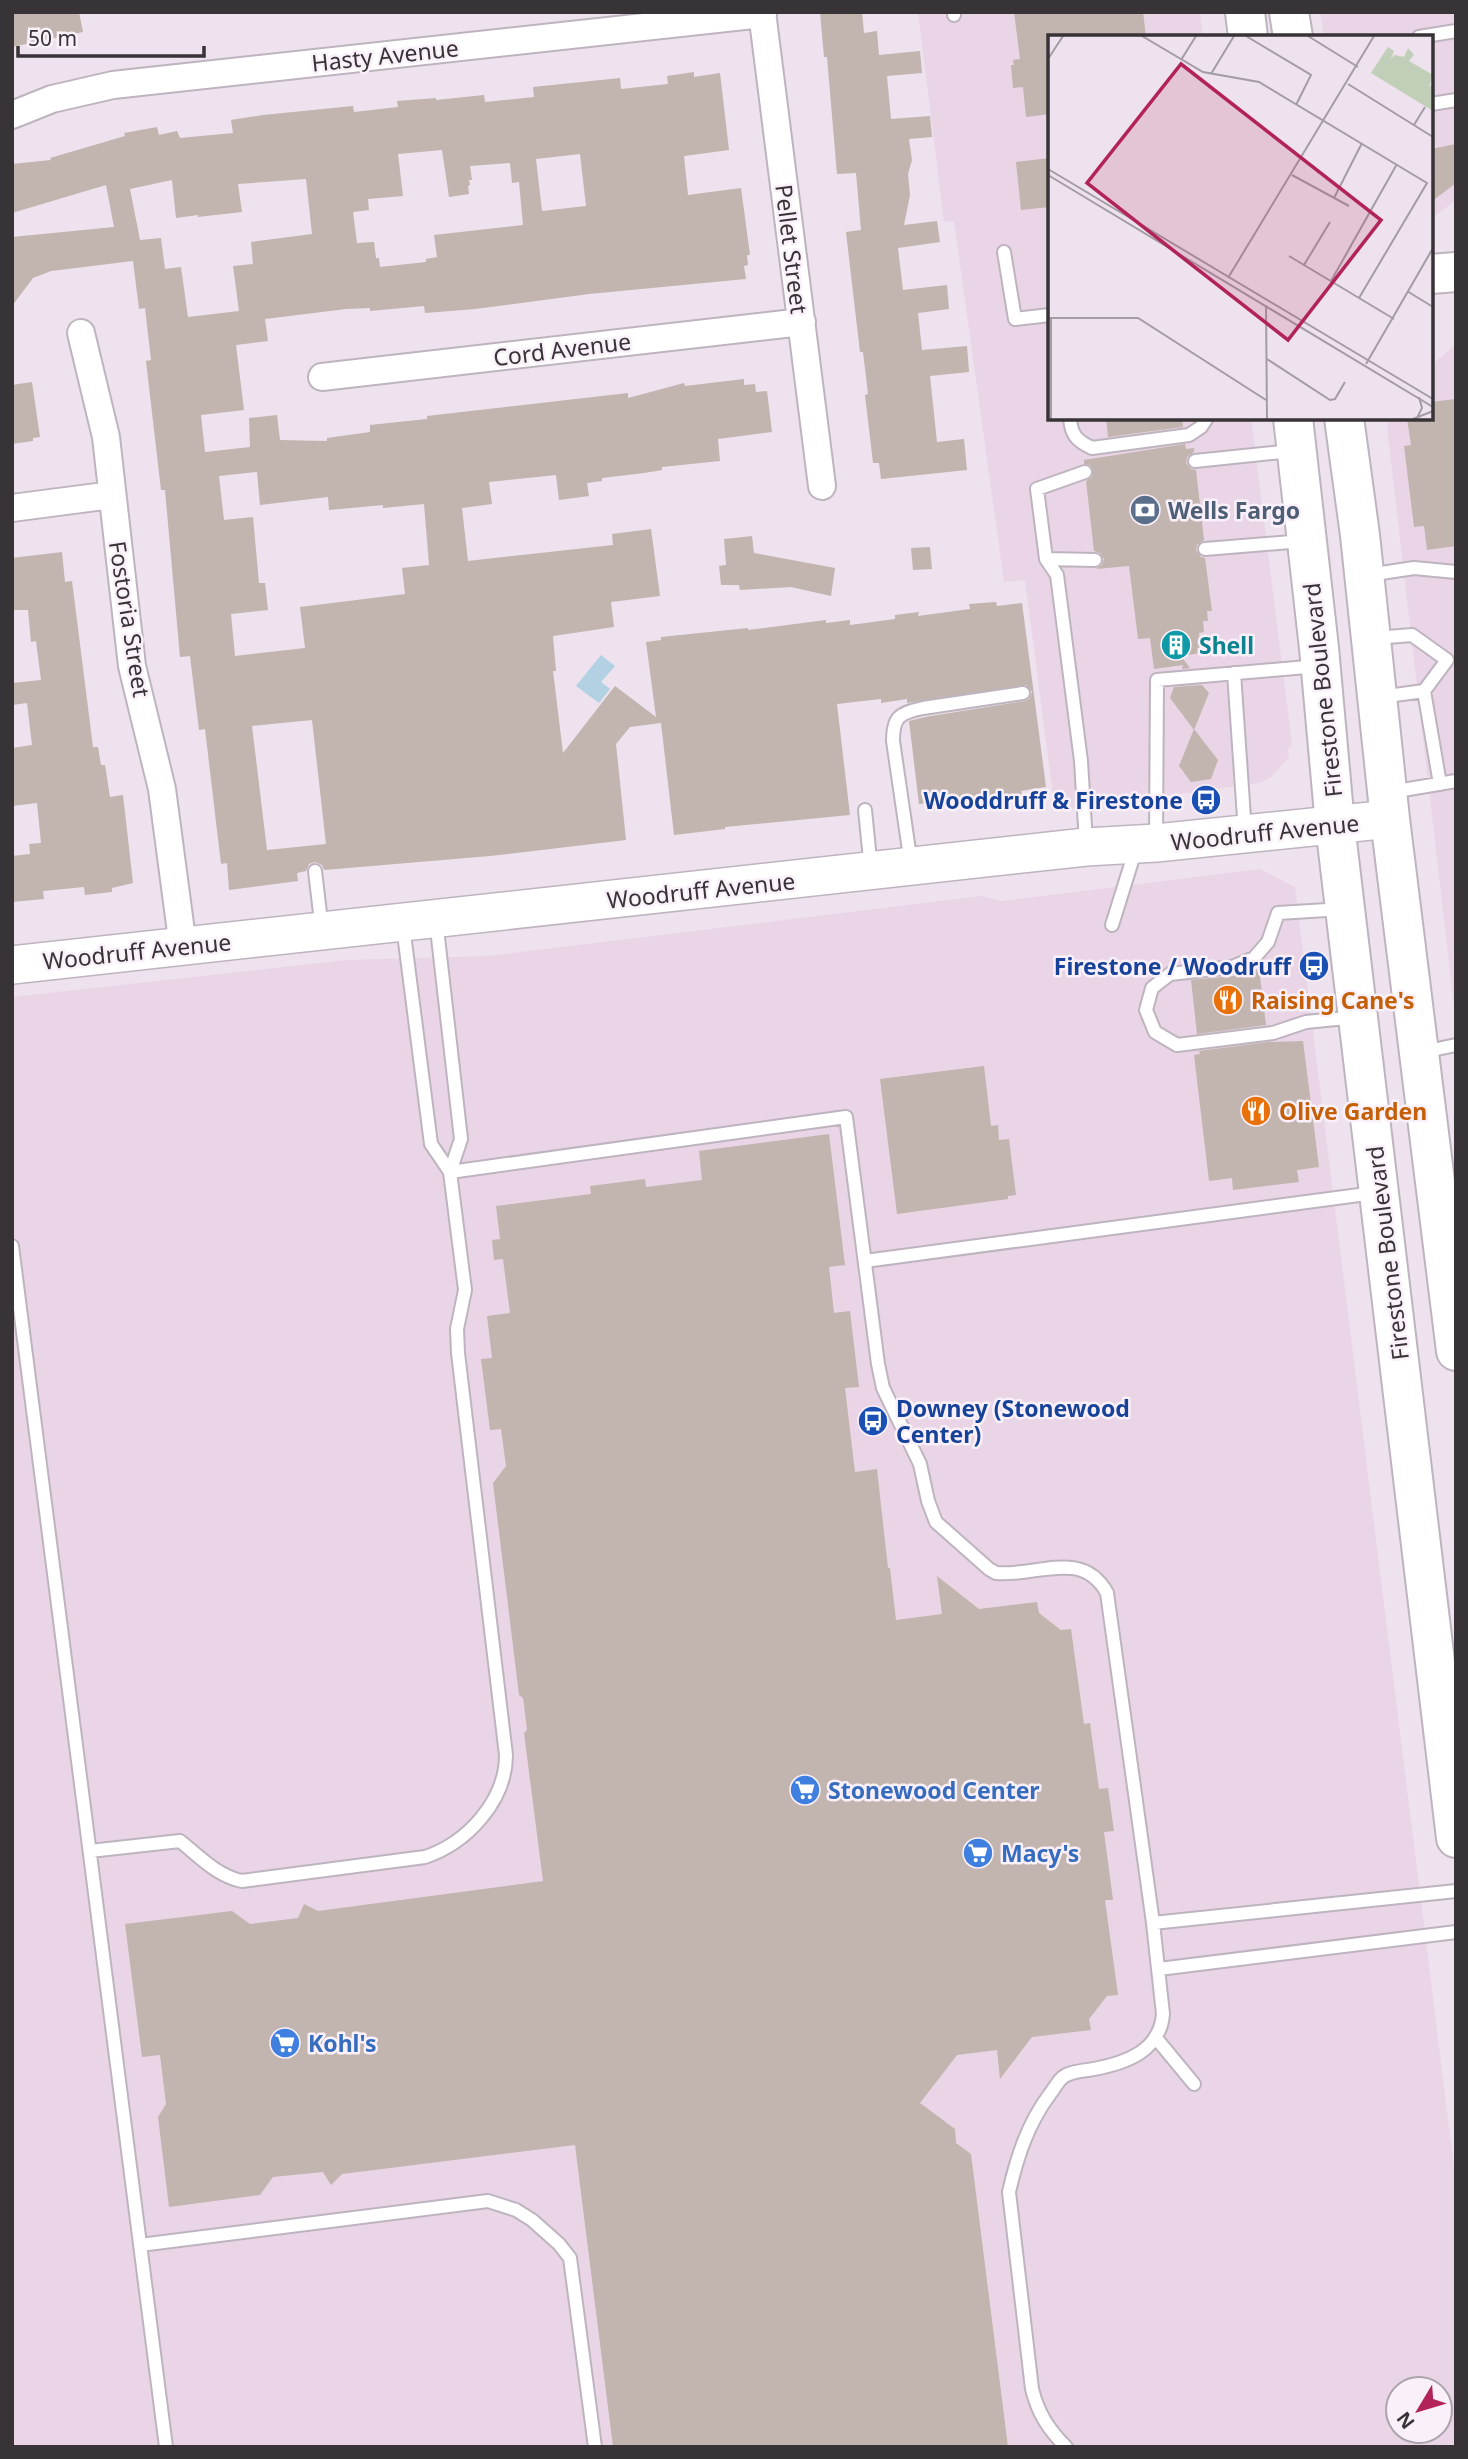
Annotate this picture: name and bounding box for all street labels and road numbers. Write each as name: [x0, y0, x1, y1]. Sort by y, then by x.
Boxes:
street label: Hasty Avenue: [310, 31, 460, 79]
street label: Pellet Street: [768, 182, 816, 316]
street label: Cord Avenue: [491, 325, 633, 373]
street label: Fostoria Street: [102, 539, 158, 699]
street label: Firestone Boulevard: [1295, 581, 1349, 799]
street label: Woodruff Avenue: [1169, 806, 1361, 858]
street label: Woodruff Avenue: [605, 864, 797, 916]
street label: Woodruff Avenue: [41, 925, 233, 977]
street label: Firestone Boulevard: [1358, 1144, 1416, 1362]

